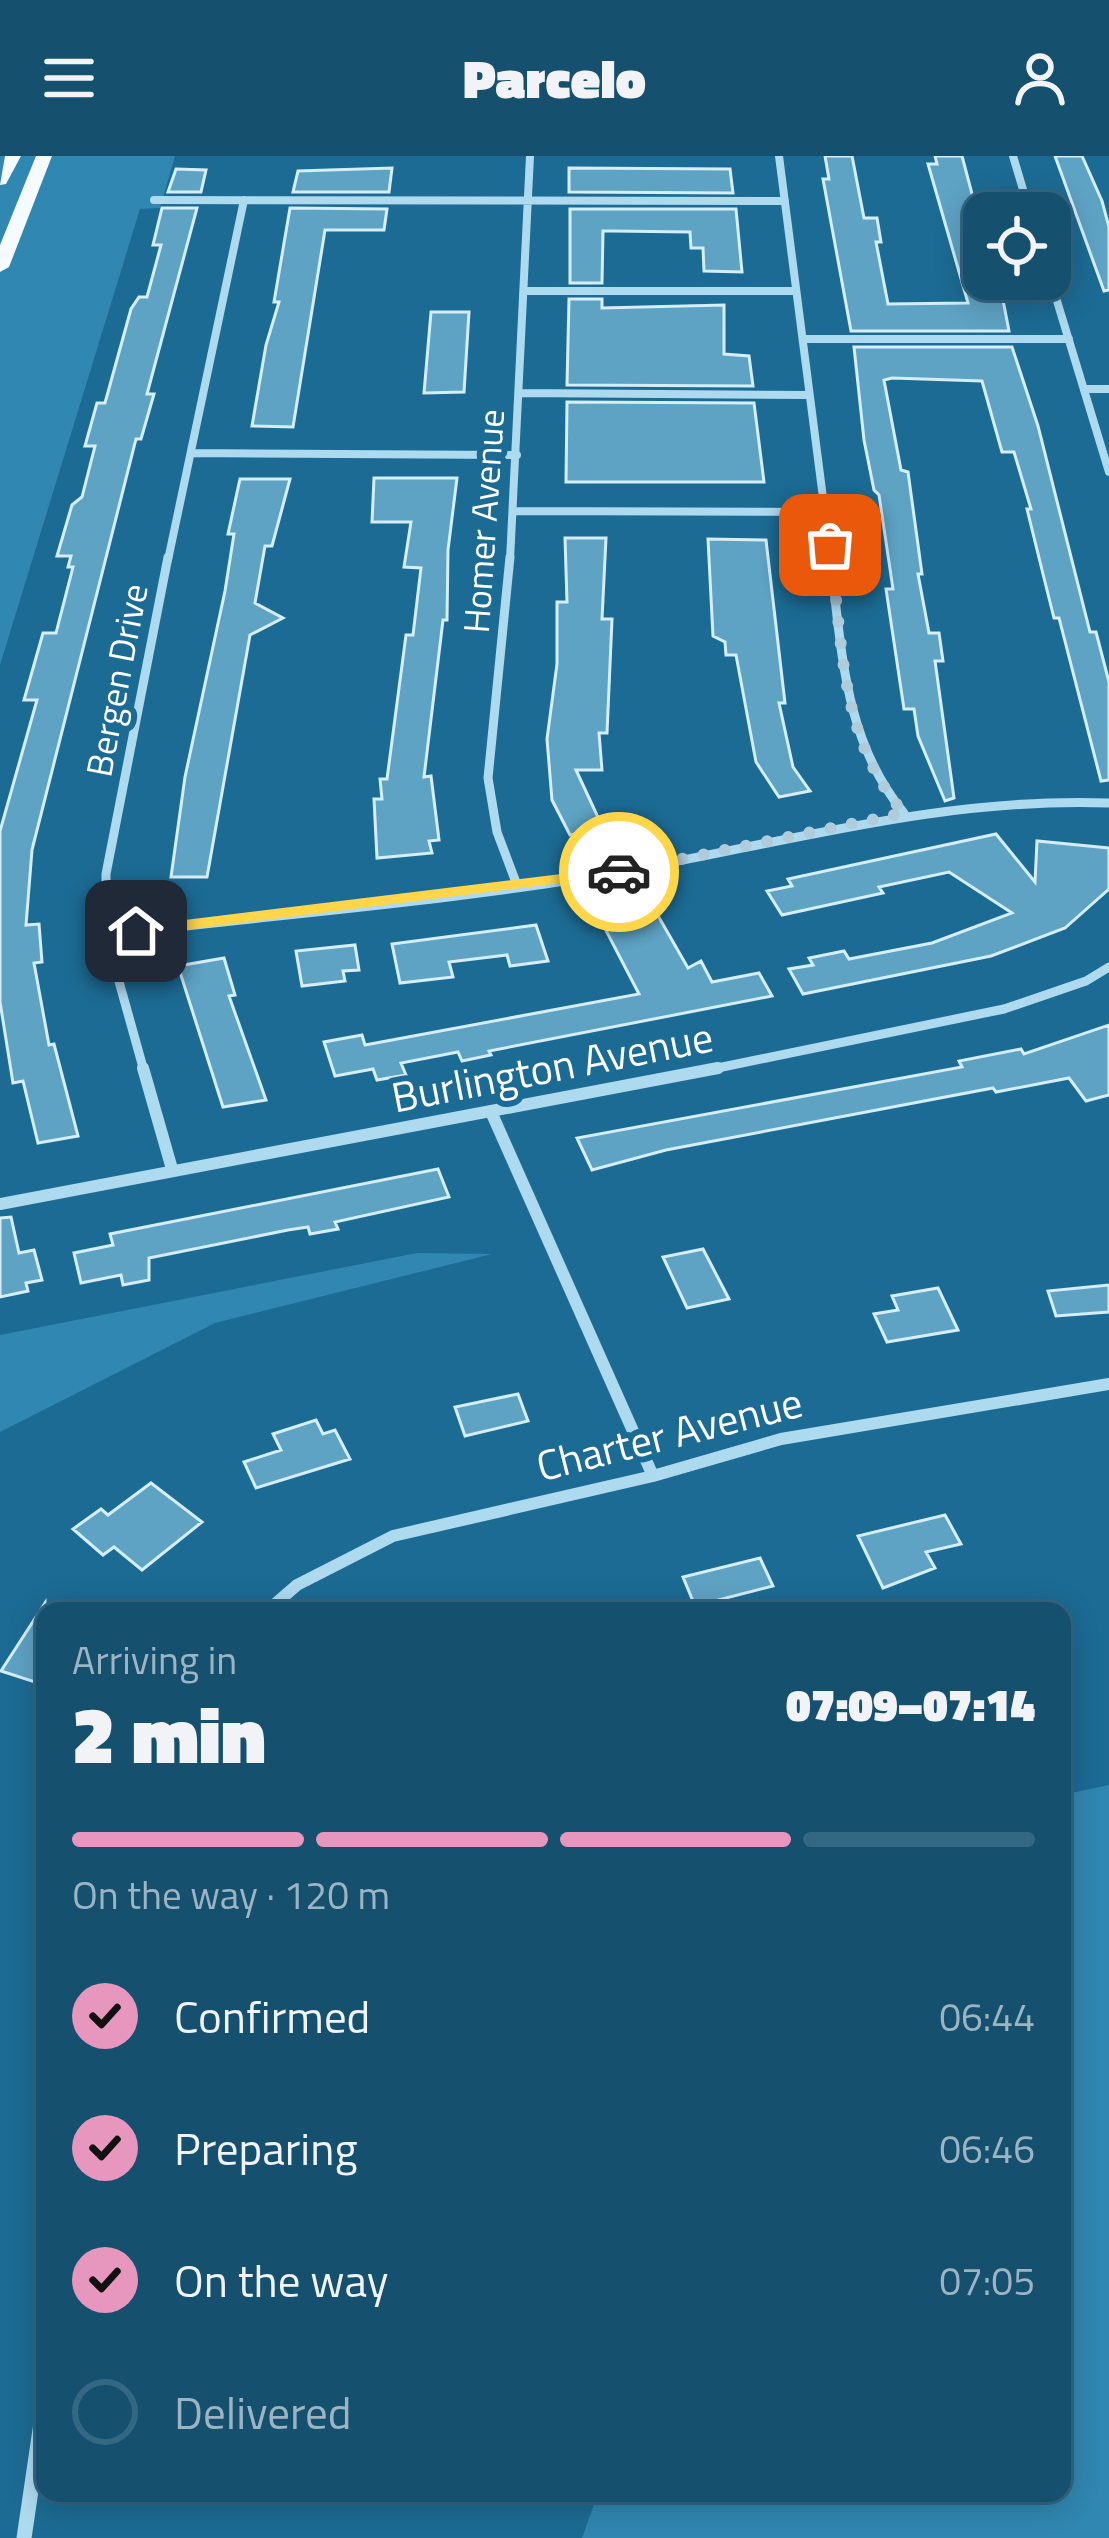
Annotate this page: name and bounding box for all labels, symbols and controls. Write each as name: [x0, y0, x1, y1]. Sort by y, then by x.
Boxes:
text: Parcelo: [463, 37, 646, 119]
icon: menu: [36, 45, 102, 111]
icon: person: [1007, 45, 1073, 111]
map controls: [963, 192, 1071, 300]
button: locate: [963, 192, 1071, 300]
street label: Homer Avenue: [448, 407, 518, 635]
pin: [779, 494, 881, 596]
icon: bag: [797, 512, 863, 578]
street label: Bergen Drive: [70, 579, 162, 781]
courier: [559, 812, 679, 932]
icon: car: [586, 839, 652, 905]
pin: [85, 880, 187, 982]
icon: home: [103, 898, 169, 964]
street label: Burlington Avenue: [386, 1004, 718, 1128]
street label: Charter Avenue: [529, 1369, 809, 1497]
text: Arriving in: [72, 1630, 237, 1689]
text: 07:09–07:14: [786, 1670, 1035, 1738]
text: 2 min: [72, 1675, 266, 1793]
text: On the way · 120 m: [72, 1865, 390, 1924]
text: Confirmed: [174, 1982, 370, 2050]
icon: check: [72, 1983, 138, 2049]
text: 06:44: [939, 1987, 1035, 2046]
text: Preparing: [174, 2114, 358, 2182]
icon: check: [72, 2115, 138, 2181]
text: 06:46: [939, 2119, 1035, 2178]
text: On the way: [174, 2246, 388, 2314]
icon: check: [72, 2247, 138, 2313]
text: 07:05: [939, 2251, 1035, 2310]
text: Delivered: [174, 2378, 352, 2446]

